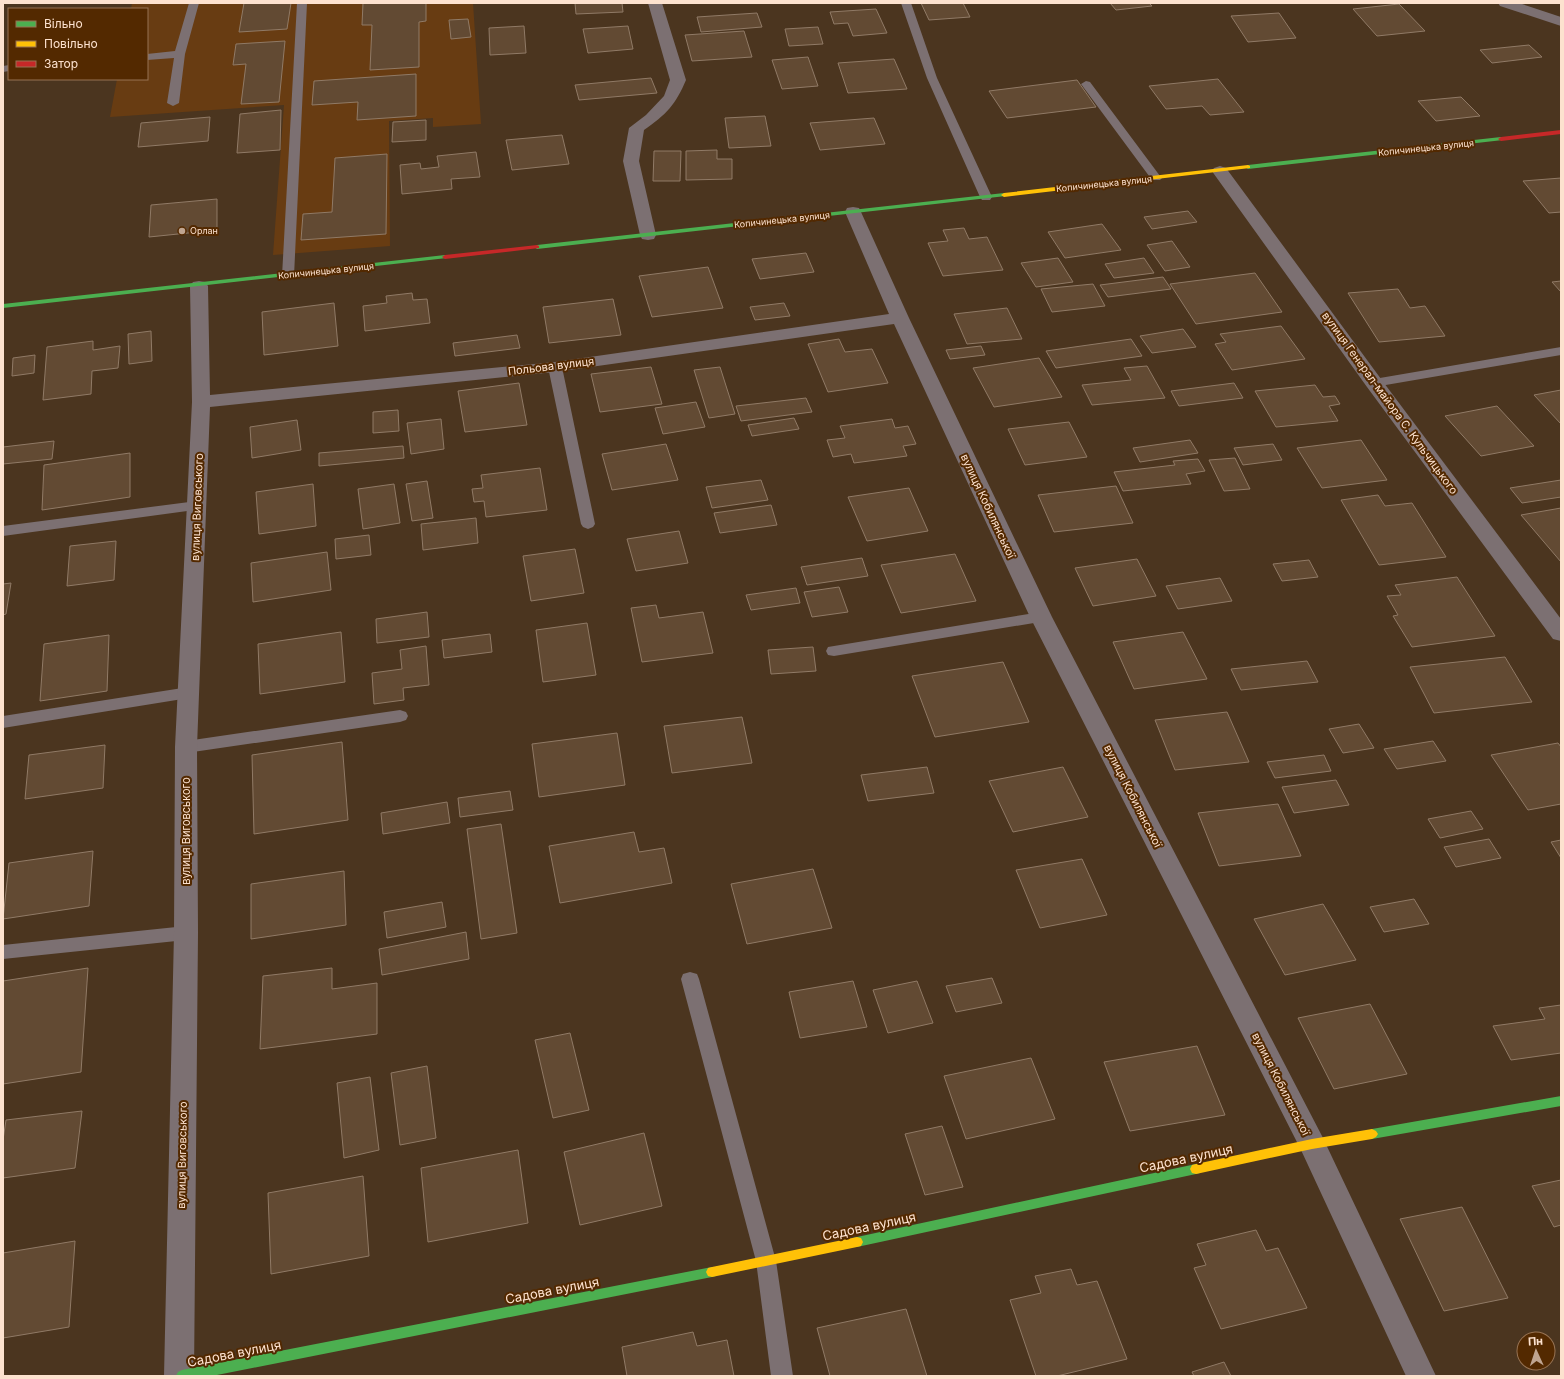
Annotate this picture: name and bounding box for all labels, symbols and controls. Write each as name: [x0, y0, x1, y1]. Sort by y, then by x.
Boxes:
legend: [8, 8, 148, 80]
text: Вільно: [44, 16, 83, 31]
text: Повільно: [44, 36, 98, 51]
text: Затор: [44, 56, 78, 71]
street label: Копичинецька вулиця: [1378, 137, 1474, 158]
street label: Копичинецька вулиця: [1056, 173, 1152, 194]
street label: Копичинецька вулиця: [734, 209, 830, 230]
place label: Орлан: [190, 225, 218, 236]
marker: Орлан: [177, 226, 187, 236]
street label: Копичинецька вулиця: [278, 260, 374, 281]
street label: вулиця Генерал-майора С. Кульчицького: [1319, 309, 1461, 497]
street label: Польова вулиця: [507, 354, 595, 378]
street label: вулиця Кобилянської: [958, 452, 1019, 562]
street label: вулиця Виговського: [188, 453, 206, 561]
street label: вулиця Кобилянської: [1101, 742, 1166, 851]
street label: вулиця Виговського: [179, 777, 193, 885]
street label: вулиця Кобилянської: [1249, 1030, 1314, 1139]
street label: вулиця Виговського: [174, 1101, 190, 1209]
street label: Садова вулиця: [1138, 1140, 1234, 1176]
street label: Садова вулиця: [821, 1208, 917, 1244]
street label: Садова вулиця: [504, 1273, 600, 1307]
north arrow: [1516, 1331, 1556, 1371]
text: Пн: [1528, 1334, 1544, 1348]
street label: Садова вулиця: [186, 1336, 282, 1370]

